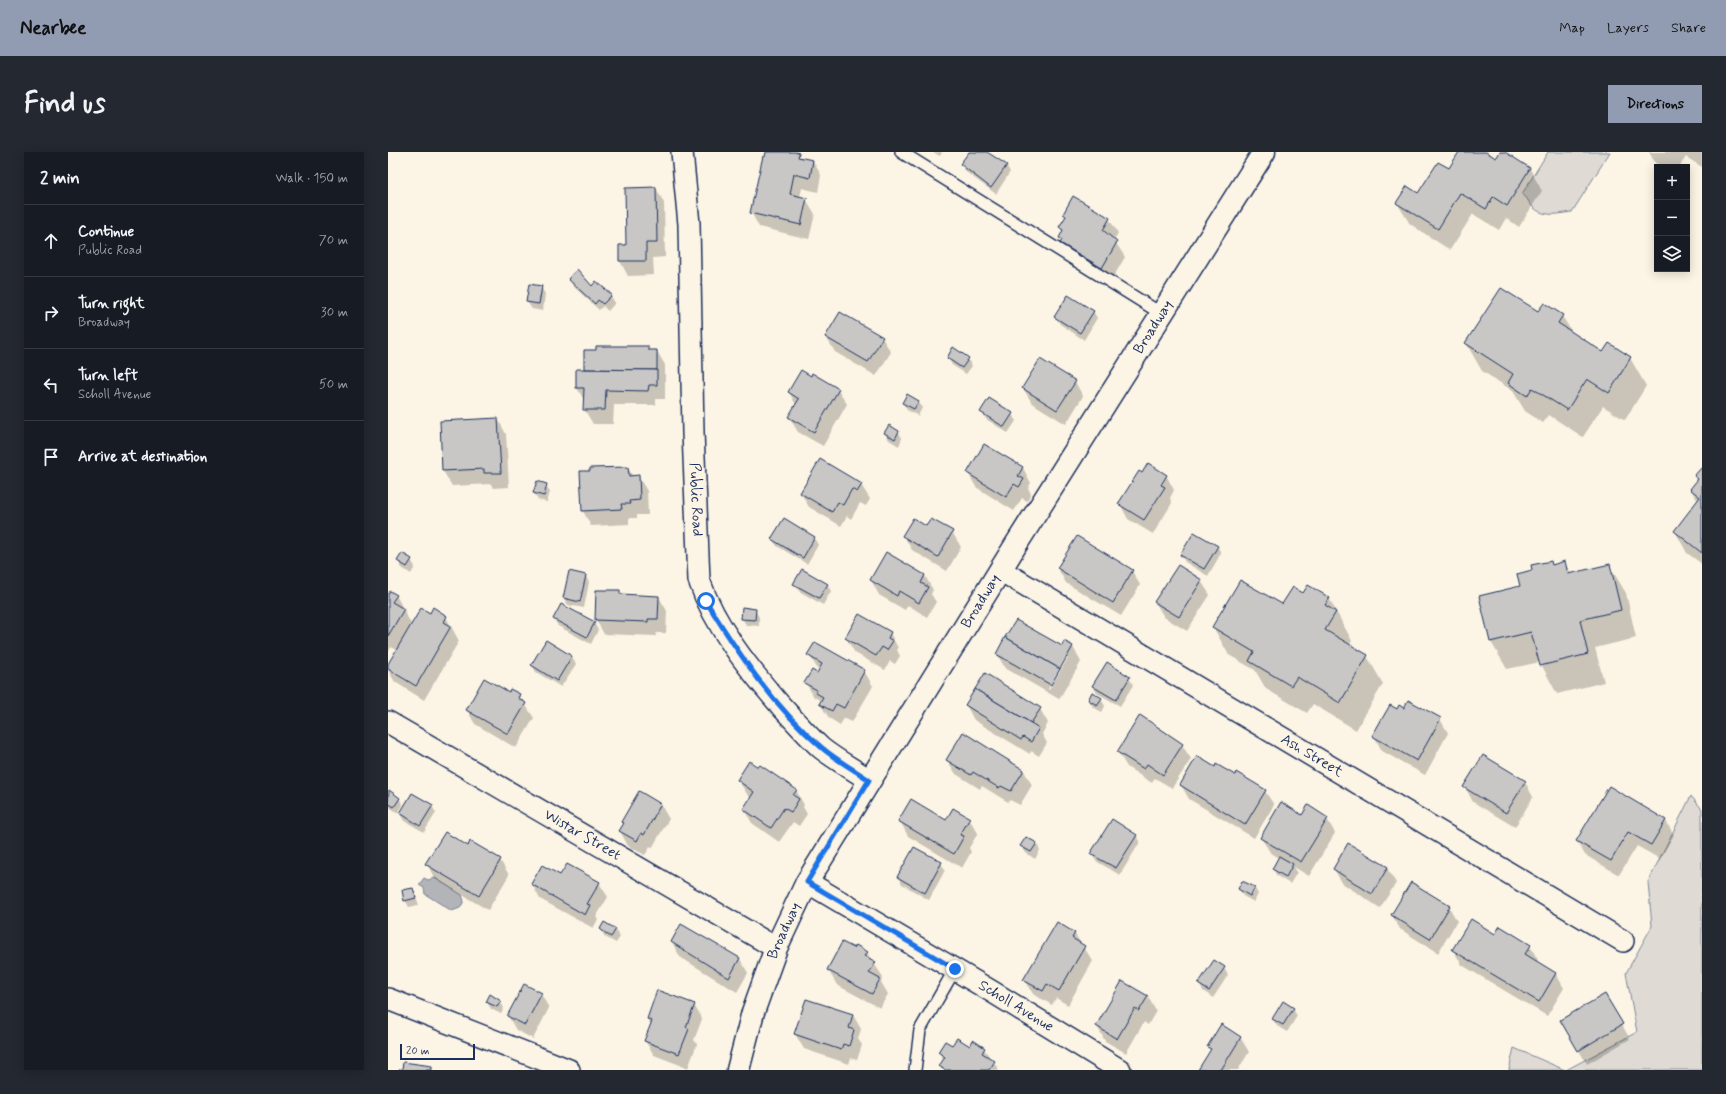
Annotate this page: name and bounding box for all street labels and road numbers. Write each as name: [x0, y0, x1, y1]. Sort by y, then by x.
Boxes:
street label: Broadway: [1129, 296, 1178, 358]
street label: Public Road: [684, 462, 707, 537]
street label: Broadway: [957, 570, 1005, 632]
street label: Ash Street: [1277, 729, 1347, 782]
street label: Wistar Street: [540, 805, 625, 866]
street label: Broadway: [763, 899, 806, 962]
street label: Scholl Avenue: [974, 976, 1057, 1037]

